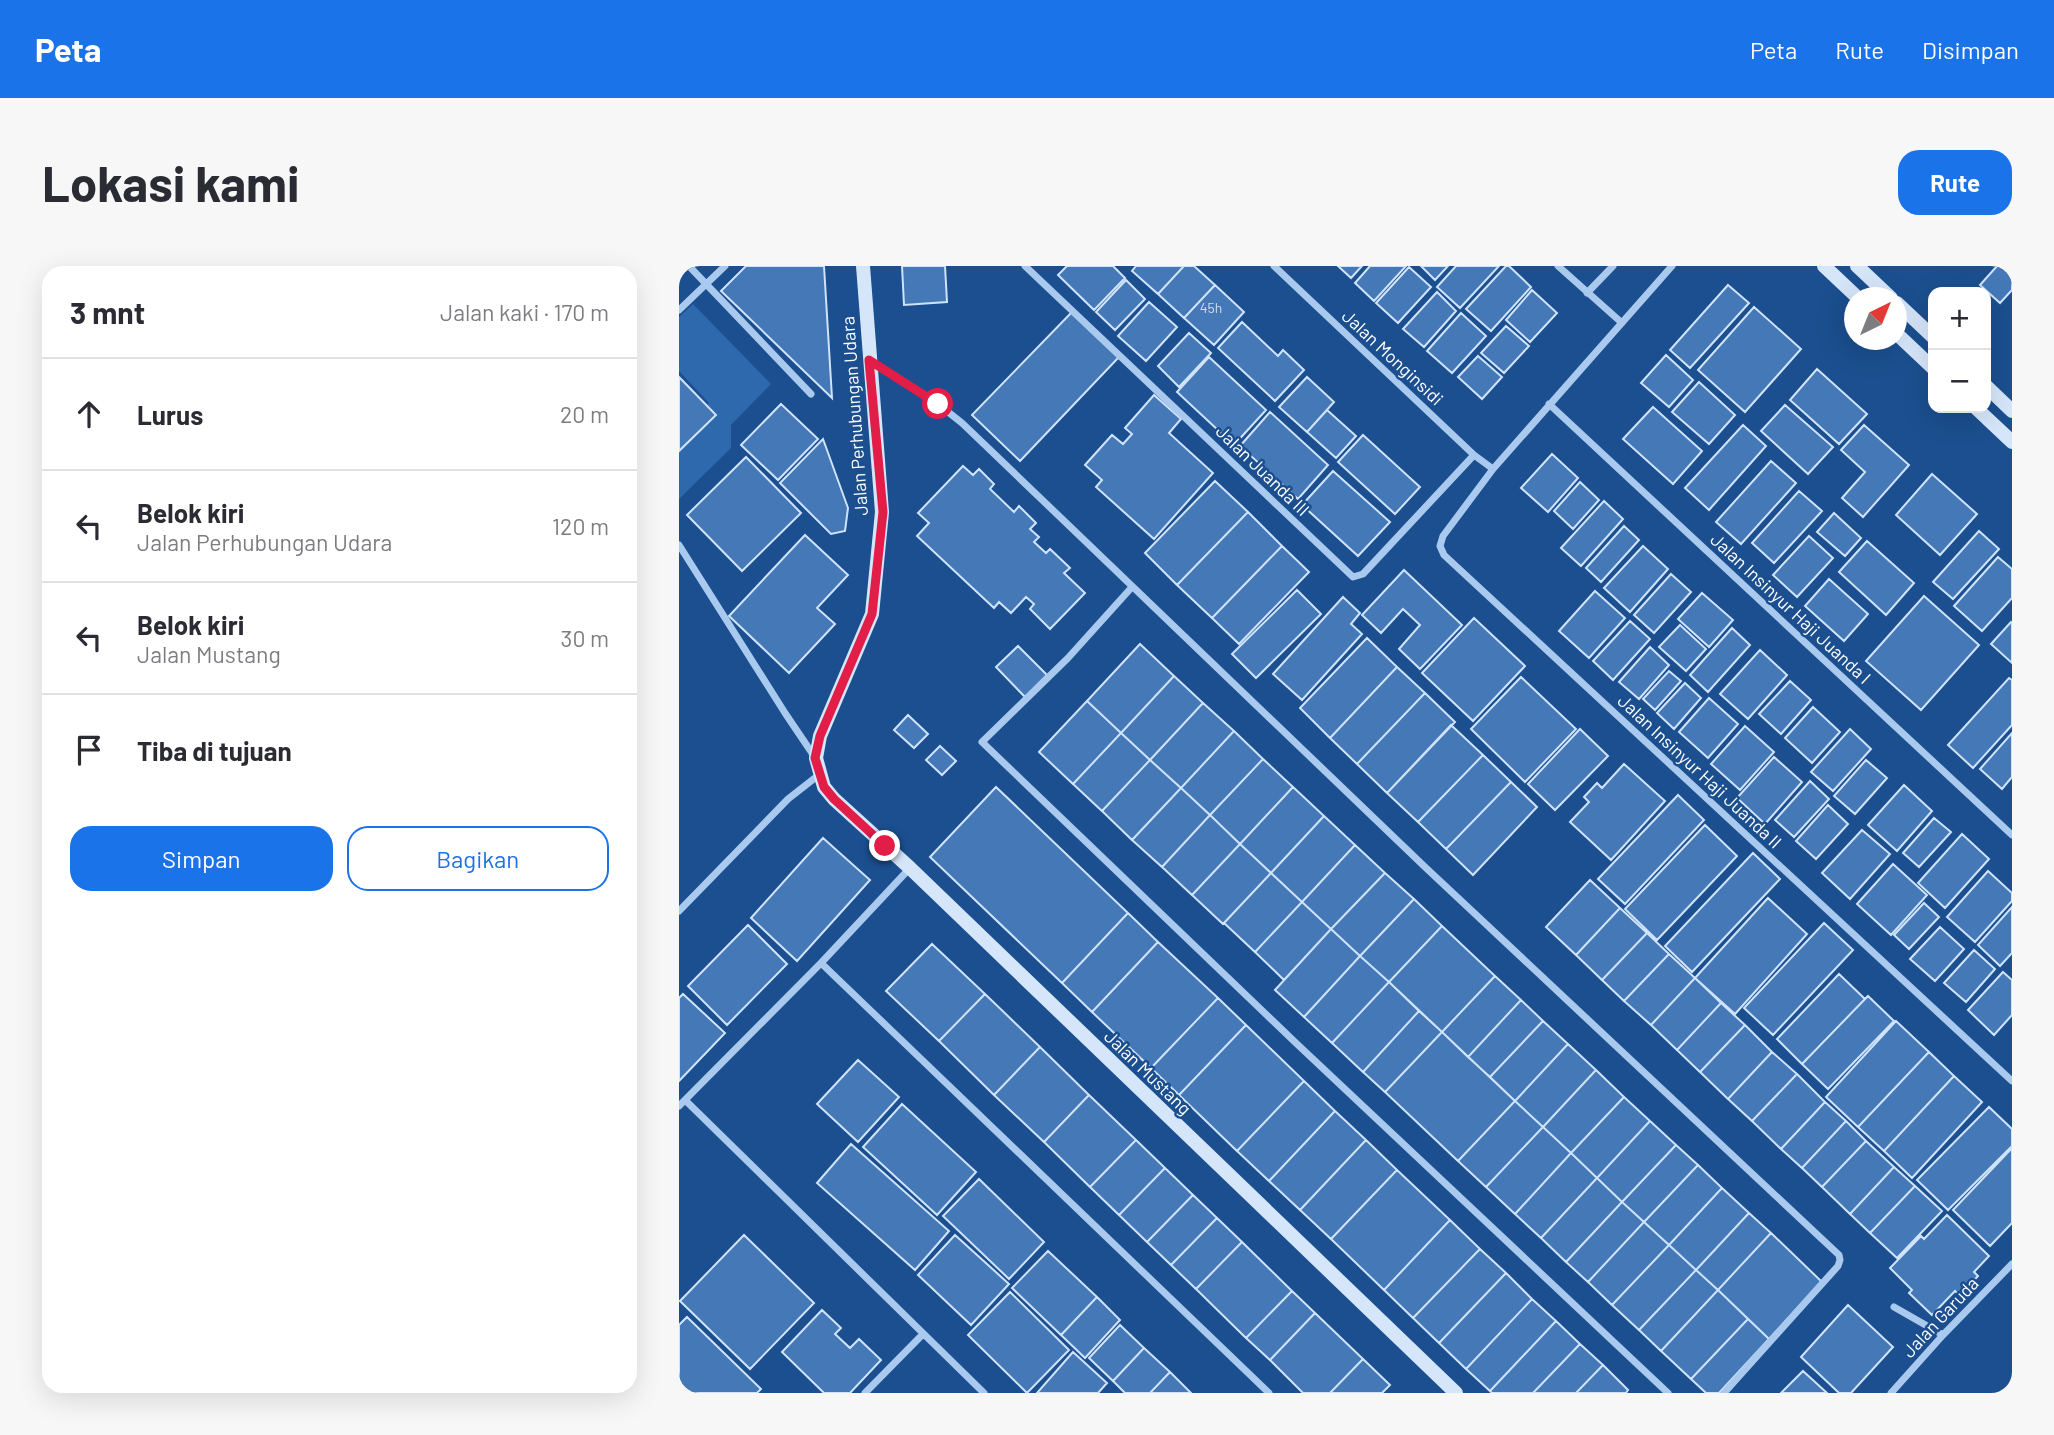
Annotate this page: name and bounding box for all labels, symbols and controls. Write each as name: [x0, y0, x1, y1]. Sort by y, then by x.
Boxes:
text: Peta: [35, 29, 101, 69]
text: Peta: [1750, 35, 1797, 64]
text: Rute: [1835, 35, 1884, 64]
text: Disimpan: [1922, 35, 2019, 64]
button: Rute: [1898, 150, 2012, 215]
text: Lokasi kami: [42, 153, 299, 212]
north arrow: [1844, 287, 1907, 350]
map controls: [1928, 287, 1991, 413]
button: +: [1928, 287, 1991, 350]
text: 3 mnt: [70, 294, 145, 330]
text: Jalan kaki · 170 m: [440, 298, 609, 326]
house number: 45h: [1200, 299, 1222, 316]
street label: Jalan Monginsidi: [1338, 305, 1448, 409]
street label: Jalan Perhubungan Udara: [836, 316, 872, 516]
button: −: [1928, 350, 1991, 413]
route start: [922, 388, 953, 419]
icon: ahead: [70, 395, 108, 433]
text: Lurus: [137, 399, 203, 430]
text: 20 m: [560, 400, 609, 428]
street label: Jalan Juanda III: [1212, 420, 1314, 520]
text: Belok kiri: [137, 497, 244, 528]
icon: left: [70, 507, 108, 545]
text: 120 m: [552, 512, 609, 540]
text: Jalan Perhubungan Udara: [137, 528, 392, 556]
street label: Jalan Insinyur Haji Juanda I: [1706, 528, 1876, 688]
text: Belok kiri: [137, 609, 244, 640]
icon: left: [70, 619, 108, 657]
text: 30 m: [561, 624, 609, 652]
text: Jalan Mustang: [137, 640, 281, 668]
street label: Jalan Insinyur Haji Juanda II: [1614, 689, 1786, 853]
icon: arrive: [70, 731, 108, 769]
text: Tiba di tujuan: [137, 735, 292, 766]
button: Simpan: [70, 826, 333, 891]
button: Bagikan: [347, 826, 609, 891]
route end: [869, 830, 900, 861]
street label: Jalan Mustang: [1100, 1025, 1196, 1119]
street label: Jalan Garuda: [1897, 1272, 1983, 1362]

